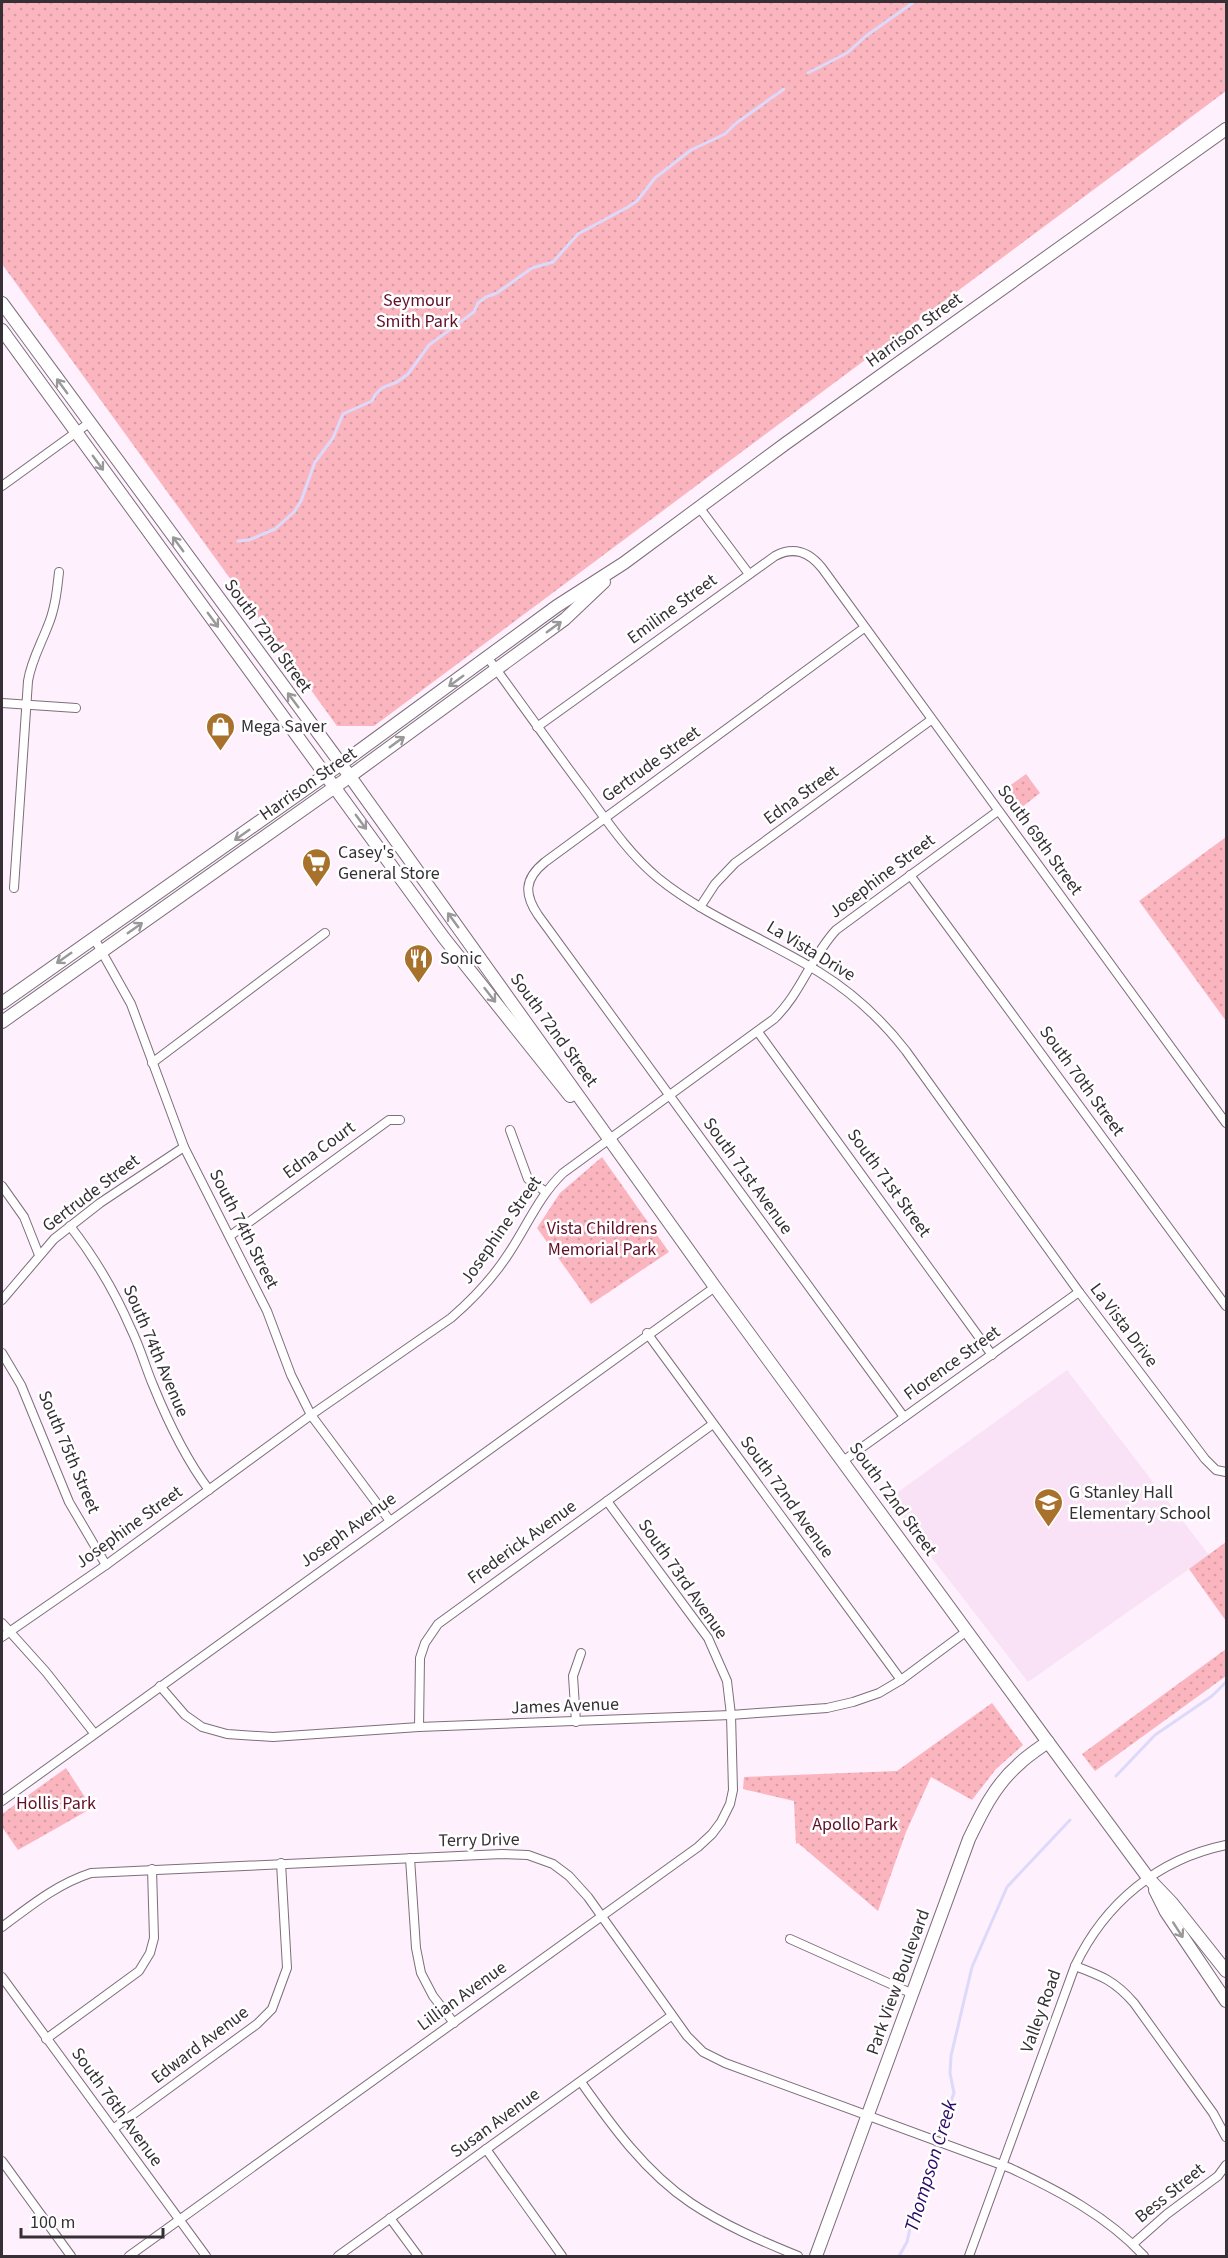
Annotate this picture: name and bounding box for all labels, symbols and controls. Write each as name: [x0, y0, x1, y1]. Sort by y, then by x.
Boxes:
street label: Harrison Street: [861, 287, 967, 373]
park label: Seymour Smith Park: [376, 288, 458, 334]
one-way arrow: [56, 379, 69, 395]
one-way arrow: [91, 454, 104, 470]
one-way arrow: [171, 536, 184, 552]
street label: Emiline Street: [622, 568, 722, 650]
street label: South 72nd Street: [218, 574, 318, 698]
one-way arrow: [207, 611, 219, 627]
one-way arrow: [546, 621, 562, 633]
one-way arrow: [449, 675, 465, 687]
one-way arrow: [287, 693, 300, 709]
shop icon: Mega Saver: [204, 710, 236, 752]
place label: Mega Saver: [241, 714, 327, 739]
street label: Gertrude Street: [597, 720, 705, 808]
one-way arrow: [389, 736, 405, 749]
street label: Harrison Street: [254, 741, 362, 827]
street label: Edna Street: [758, 759, 844, 831]
street label: South 69th Street: [991, 780, 1089, 900]
one-way arrow: [355, 814, 367, 830]
street label: Josephine Street: [824, 828, 940, 924]
one-way arrow: [234, 829, 250, 841]
place label: Casey's General Store: [338, 840, 440, 886]
supermarket icon: Casey's General Store: [301, 846, 333, 888]
one-way arrow: [447, 913, 460, 929]
street label: La Vista Drive: [762, 915, 860, 987]
one-way arrow: [127, 922, 143, 934]
restaurant icon: Sonic: [403, 942, 435, 984]
place label: Sonic: [440, 946, 482, 971]
one-way arrow: [57, 952, 73, 964]
street label: South 72nd Street: [504, 968, 604, 1092]
one-way arrow: [483, 987, 496, 1003]
street label: South 70th Street: [1033, 1021, 1131, 1141]
street label: South 71st Avenue: [697, 1112, 799, 1240]
street label: Edna Court: [278, 1115, 360, 1185]
street label: South 71st Street: [841, 1124, 937, 1242]
street label: Gertrude Street: [37, 1148, 145, 1238]
street label: South 74th Street: [203, 1165, 285, 1293]
street label: Josephine Street: [454, 1171, 548, 1289]
park label: Vista Childrens Memorial Park: [547, 1216, 657, 1262]
street label: La Vista Drive: [1084, 1278, 1164, 1372]
street label: South 74th Avenue: [117, 1281, 195, 1421]
street label: Florence Street: [899, 1320, 1005, 1406]
street label: South 75th Street: [32, 1387, 106, 1517]
street label: South 72nd Avenue: [734, 1431, 840, 1563]
street label: South 72nd Street: [843, 1437, 943, 1561]
street label: Josephine Street: [70, 1480, 188, 1574]
place label: G Stanley Hall Elementary School: [1069, 1480, 1211, 1526]
street label: Joseph Avenue: [295, 1486, 401, 1574]
school or university icon: G Stanley Hall Elementary School: [1032, 1486, 1064, 1528]
street label: Frederick Avenue: [462, 1494, 582, 1590]
street label: South 73rd Avenue: [632, 1514, 734, 1644]
street label: James Avenue: [511, 1692, 620, 1720]
park label: Hollis Park: [16, 1791, 96, 1816]
park label: Apollo Park: [812, 1812, 898, 1837]
street label: Terry Drive: [438, 1827, 520, 1853]
street label: Park View Boulevard: [860, 1906, 936, 2058]
one-way arrow: [1172, 1921, 1184, 1938]
street label: Lillian Avenue: [412, 1955, 512, 2037]
street label: Valley Road: [1014, 1966, 1068, 2056]
street label: Edward Avenue: [146, 2000, 254, 2090]
street label: South 76th Avenue: [65, 2042, 169, 2172]
street label: Susan Avenue: [445, 2082, 545, 2164]
water label: Thompson Creek: [898, 2096, 965, 2236]
street label: Bess Street: [1130, 2157, 1210, 2229]
scale bar: [21, 2201, 164, 2239]
text: 100 m: [30, 2210, 75, 2235]

